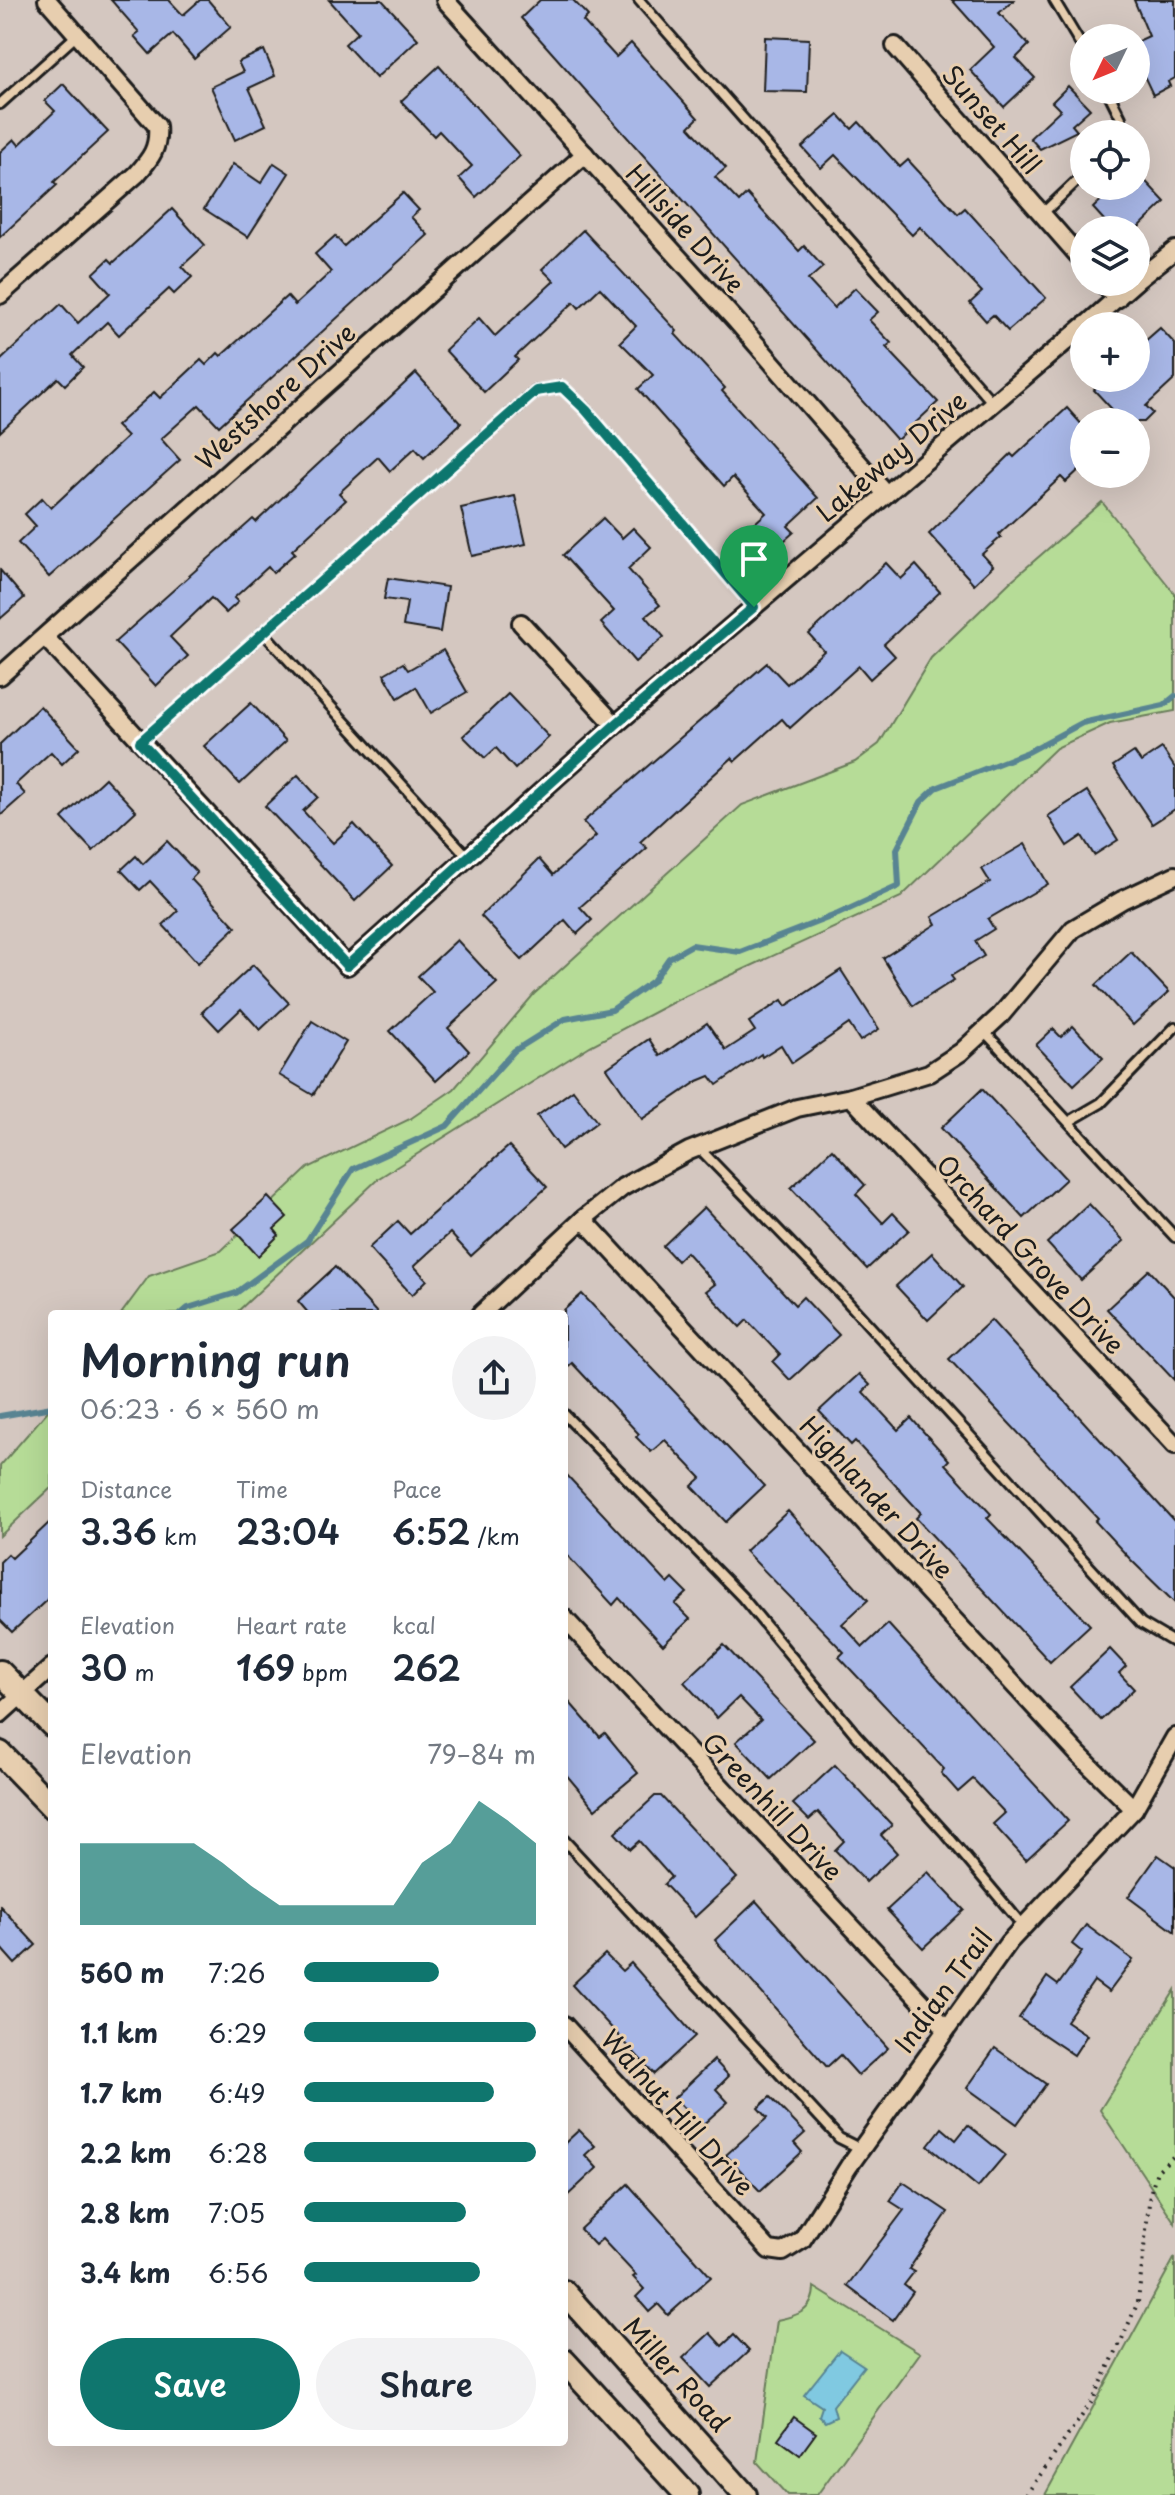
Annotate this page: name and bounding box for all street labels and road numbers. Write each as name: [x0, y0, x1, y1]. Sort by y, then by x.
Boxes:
street label: Sunset Hill: [933, 56, 1051, 182]
street label: Hillside Drive: [617, 155, 755, 301]
street label: Westshore Drive: [186, 313, 364, 479]
street label: Lakeway Drive: [807, 381, 975, 531]
street label: Orchard Grove Drive: [928, 1145, 1134, 1363]
street label: Highlander Drive: [791, 1407, 963, 1587]
street label: Greenhill Drive: [694, 1723, 852, 1889]
street label: Indian Trail: [884, 1920, 1001, 2061]
street label: Walnut Hill Drive: [592, 2020, 764, 2204]
street label: Miller Road: [615, 2308, 739, 2440]

